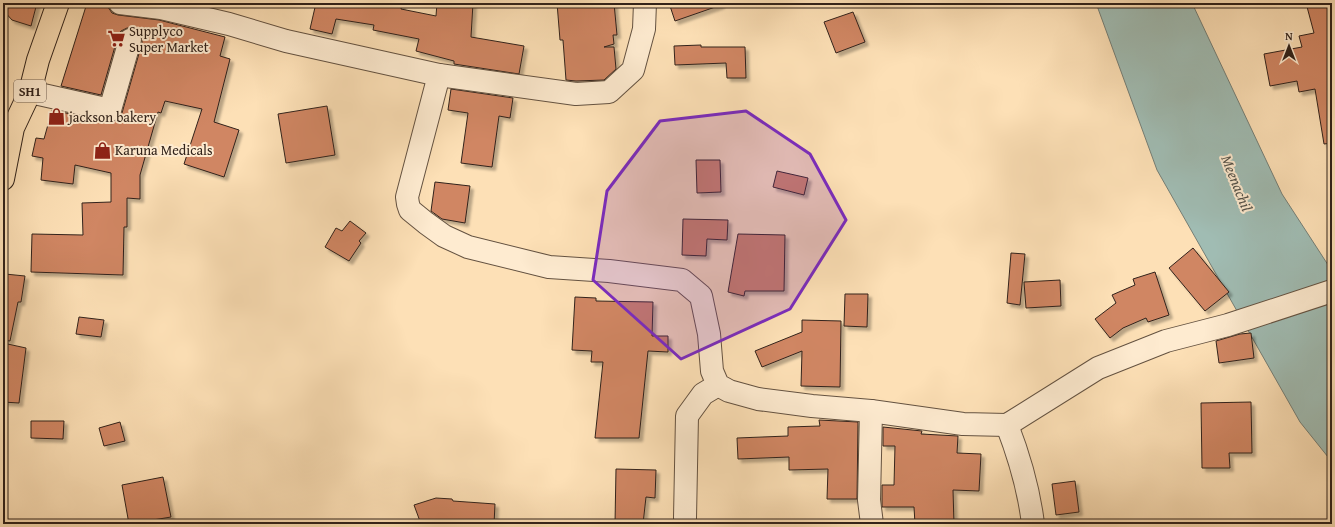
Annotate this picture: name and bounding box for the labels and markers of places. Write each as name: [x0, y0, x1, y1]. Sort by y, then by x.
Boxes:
place label: Supplyco Super Market: [129, 21, 209, 57]
supermarket icon: Supplyco Super Market: [106, 29, 126, 49]
shop icon: jackson bakery: [46, 107, 66, 127]
place label: jackson bakery: [67, 107, 156, 127]
shop icon: Karuna Medicals: [92, 140, 112, 160]
place label: Karuna Medicals: [115, 140, 213, 160]

